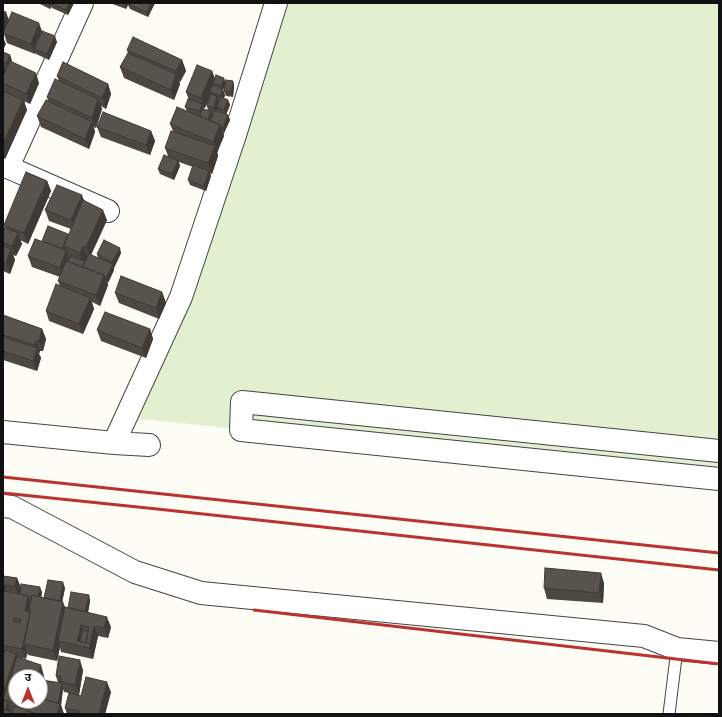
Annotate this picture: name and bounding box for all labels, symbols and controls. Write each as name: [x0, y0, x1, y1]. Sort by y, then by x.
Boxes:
north arrow: [8, 669, 48, 709]
text: उ: [25, 671, 31, 685]

